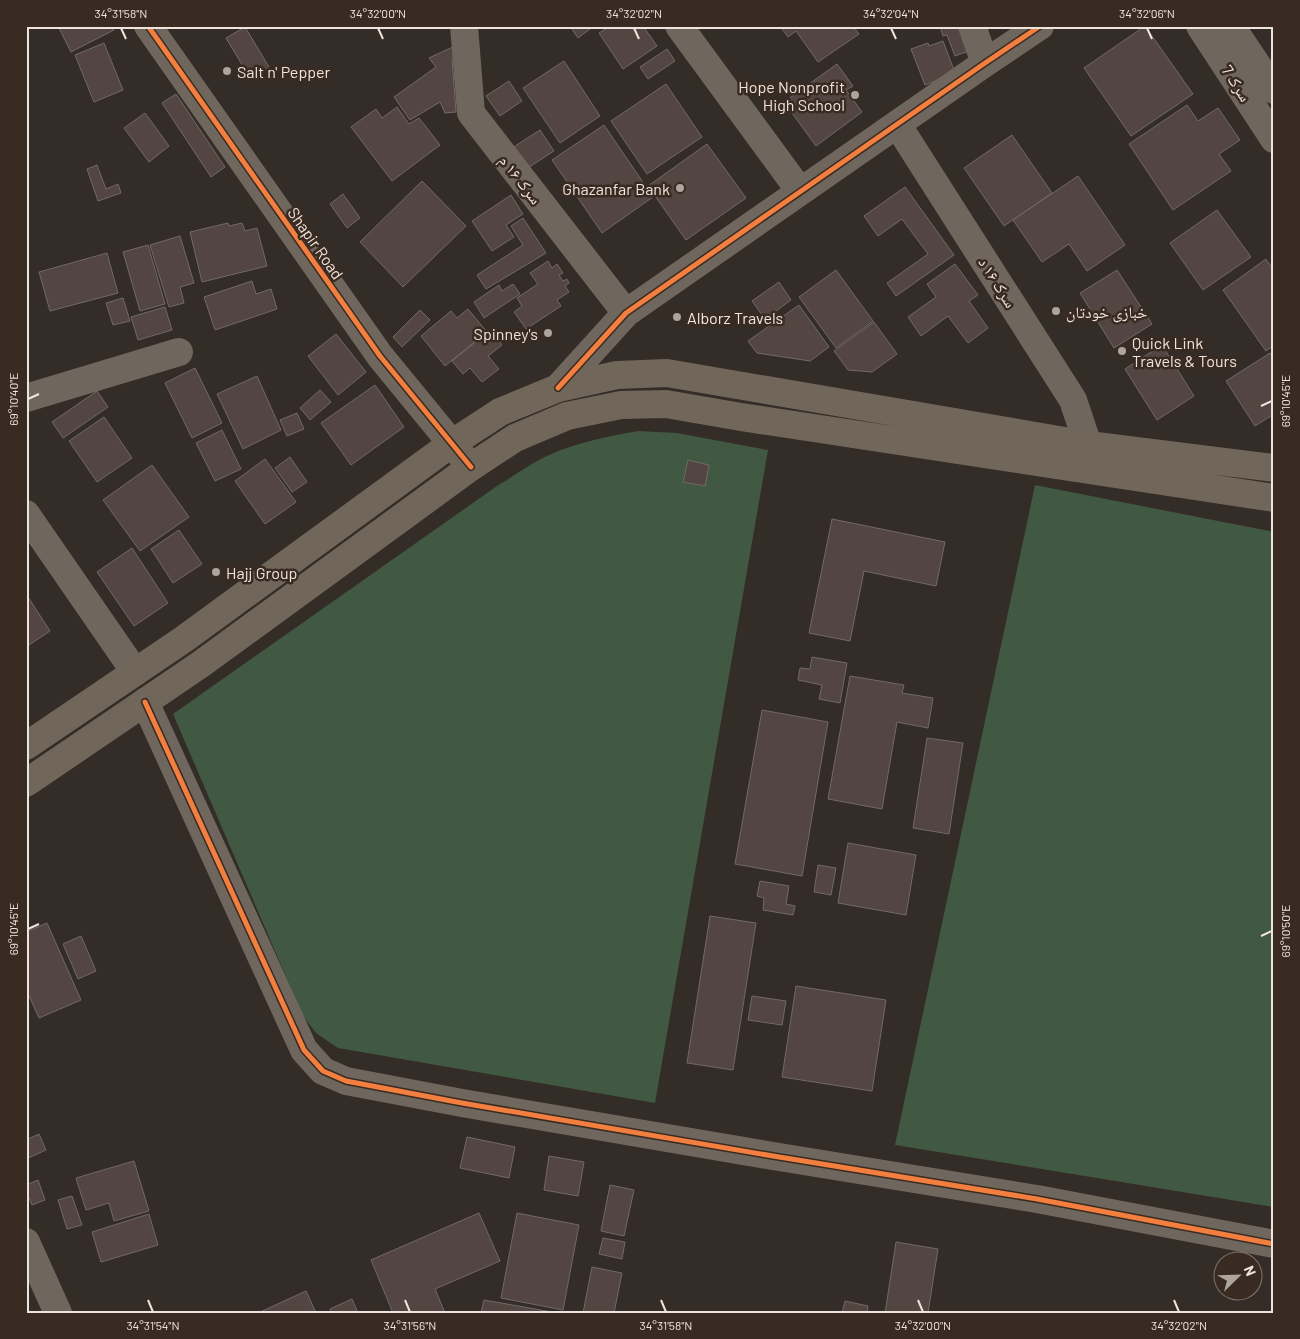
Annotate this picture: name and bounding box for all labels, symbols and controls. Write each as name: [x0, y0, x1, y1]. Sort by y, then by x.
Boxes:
text: 34°31'58"N: [95, 6, 147, 20]
text: 34°32'00"N: [350, 6, 406, 20]
text: 34°32'02"N: [606, 6, 662, 20]
text: 34°32'04"N: [863, 6, 919, 20]
text: 34°32'06"N: [1119, 6, 1175, 20]
street label: سرک 7: [1217, 61, 1256, 105]
place label: Salt n' Pepper: [237, 62, 330, 81]
marker: Salt n' Pepper: [221, 65, 233, 77]
place label: Hope Nonprofit High School: [738, 77, 845, 114]
marker: Hope Nonprofit High School: [849, 89, 861, 101]
street label: سرک ۱۶ م: [494, 151, 546, 209]
place label: Ghazanfar Bank: [562, 179, 670, 198]
marker: Ghazanfar Bank: [674, 182, 686, 194]
street label: Shapir Road: [284, 203, 348, 283]
street label: سرک ۱۶ د: [974, 253, 1021, 311]
place label: خبازی خودتان: [1066, 302, 1147, 323]
marker: خبازی خودتان: [1050, 305, 1062, 317]
place label: Alborz Travels: [687, 308, 783, 327]
marker: Alborz Travels: [671, 311, 683, 323]
place label: Spinney's: [474, 324, 538, 343]
marker: Spinney's: [542, 327, 554, 339]
place label: Quick Link Travels & Tours: [1132, 333, 1237, 370]
marker: Quick Link Travels & Tours: [1116, 345, 1128, 357]
text: 69°10'40"E: [6, 372, 20, 426]
text: 69°10'45"E: [1278, 375, 1292, 427]
place label: Hajj Group: [226, 563, 297, 582]
marker: Hajj Group: [210, 566, 222, 578]
text: 69°10'45"E: [6, 903, 20, 955]
text: 69°10'50"E: [1278, 905, 1292, 957]
north arrow: [1212, 1252, 1262, 1302]
text: N: [1241, 1263, 1260, 1278]
text: 34°31'54"N: [126, 1318, 180, 1332]
text: 34°31'56"N: [384, 1318, 436, 1332]
text: 34°31'58"N: [640, 1318, 692, 1332]
text: 34°32'00"N: [895, 1318, 951, 1332]
text: 34°32'02"N: [1151, 1318, 1207, 1332]

